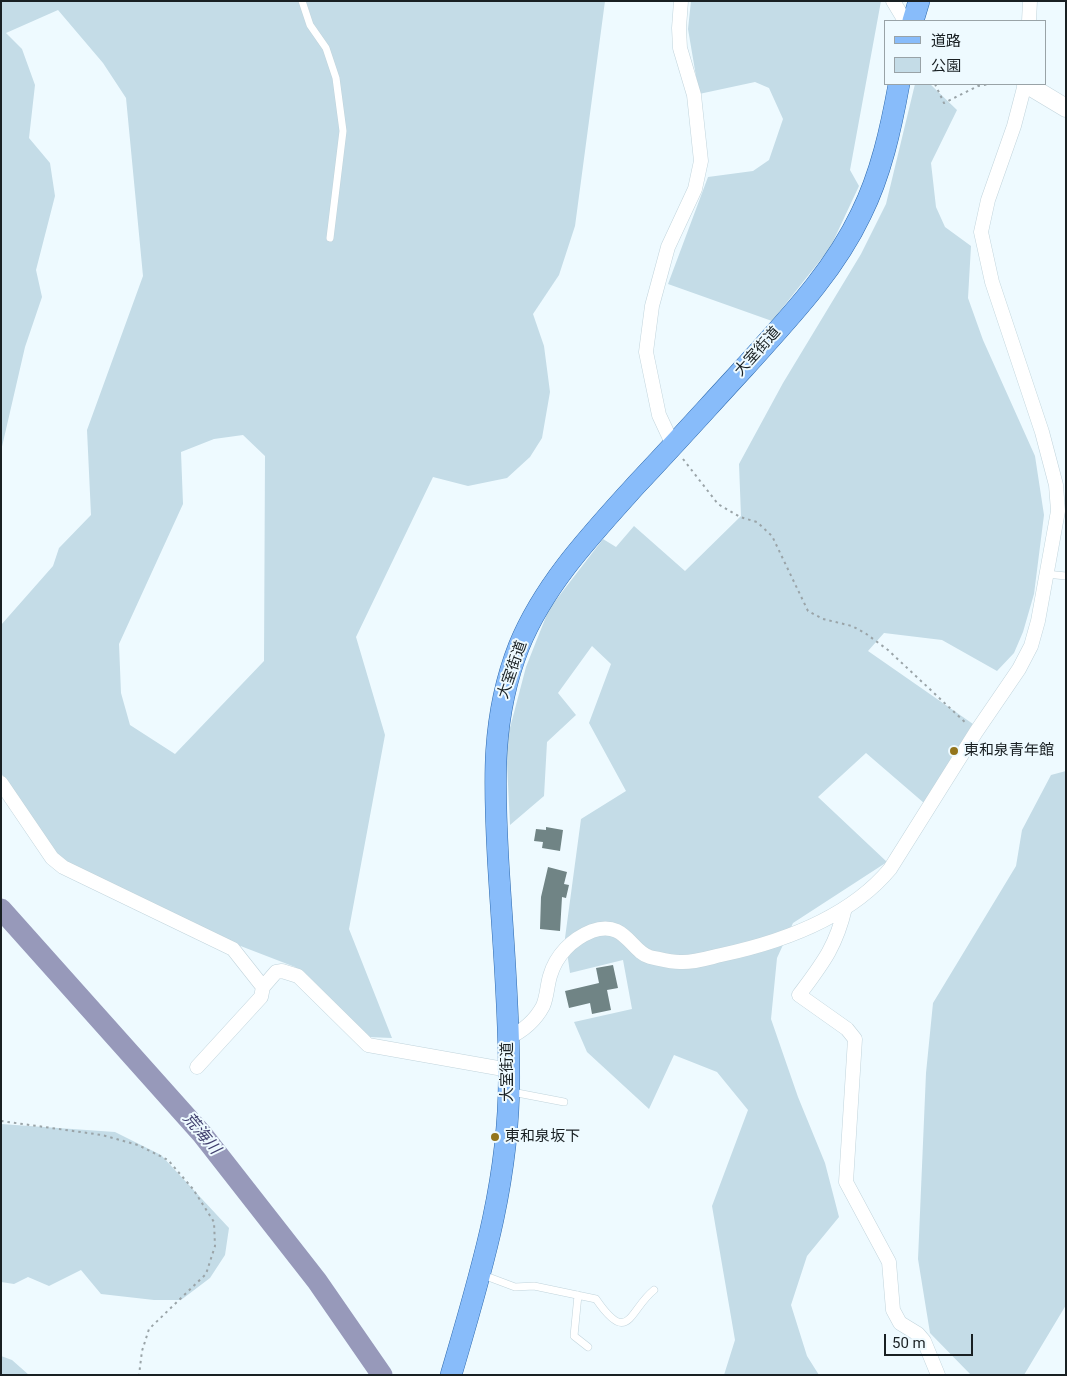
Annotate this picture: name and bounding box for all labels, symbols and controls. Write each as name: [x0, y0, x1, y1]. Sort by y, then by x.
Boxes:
legend: [884, 20, 1047, 85]
text: 道路: [931, 32, 961, 50]
text: 公園: [931, 57, 961, 75]
street label: 大室街道: [731, 324, 785, 380]
street label: 大室街道: [495, 639, 531, 701]
place label: 東和泉青年館: [964, 742, 1054, 760]
marker: 東和泉青年館: [948, 745, 960, 757]
street label: 大室街道: [499, 1042, 517, 1102]
water label: 荒海川: [178, 1109, 224, 1159]
place label: 東和泉坂下: [505, 1128, 580, 1146]
marker: 東和泉坂下: [489, 1131, 501, 1143]
scale bar: [887, 1324, 976, 1356]
text: 50 m: [892, 1334, 926, 1352]

